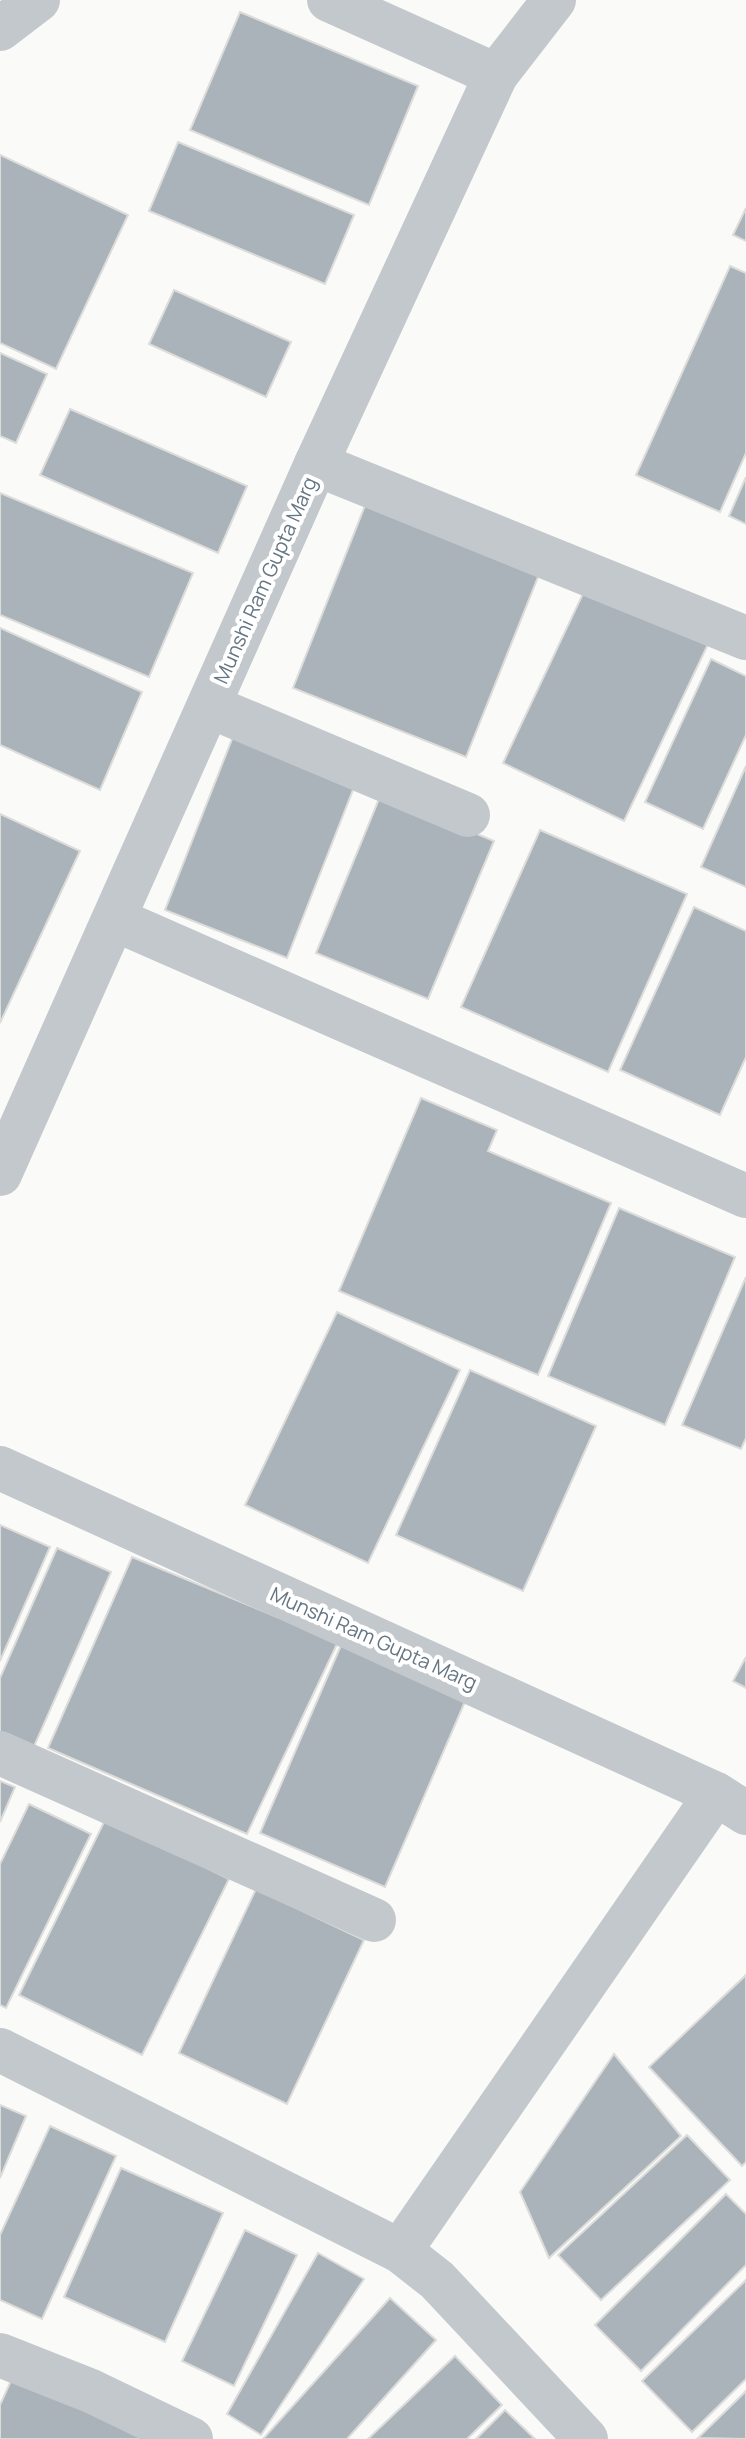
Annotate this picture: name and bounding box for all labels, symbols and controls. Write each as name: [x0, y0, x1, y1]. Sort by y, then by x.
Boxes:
street label: Munshi Ram Gupta Marg: [207, 472, 323, 688]
street label: Munshi Ram Gupta Marg: [266, 1580, 482, 1696]

